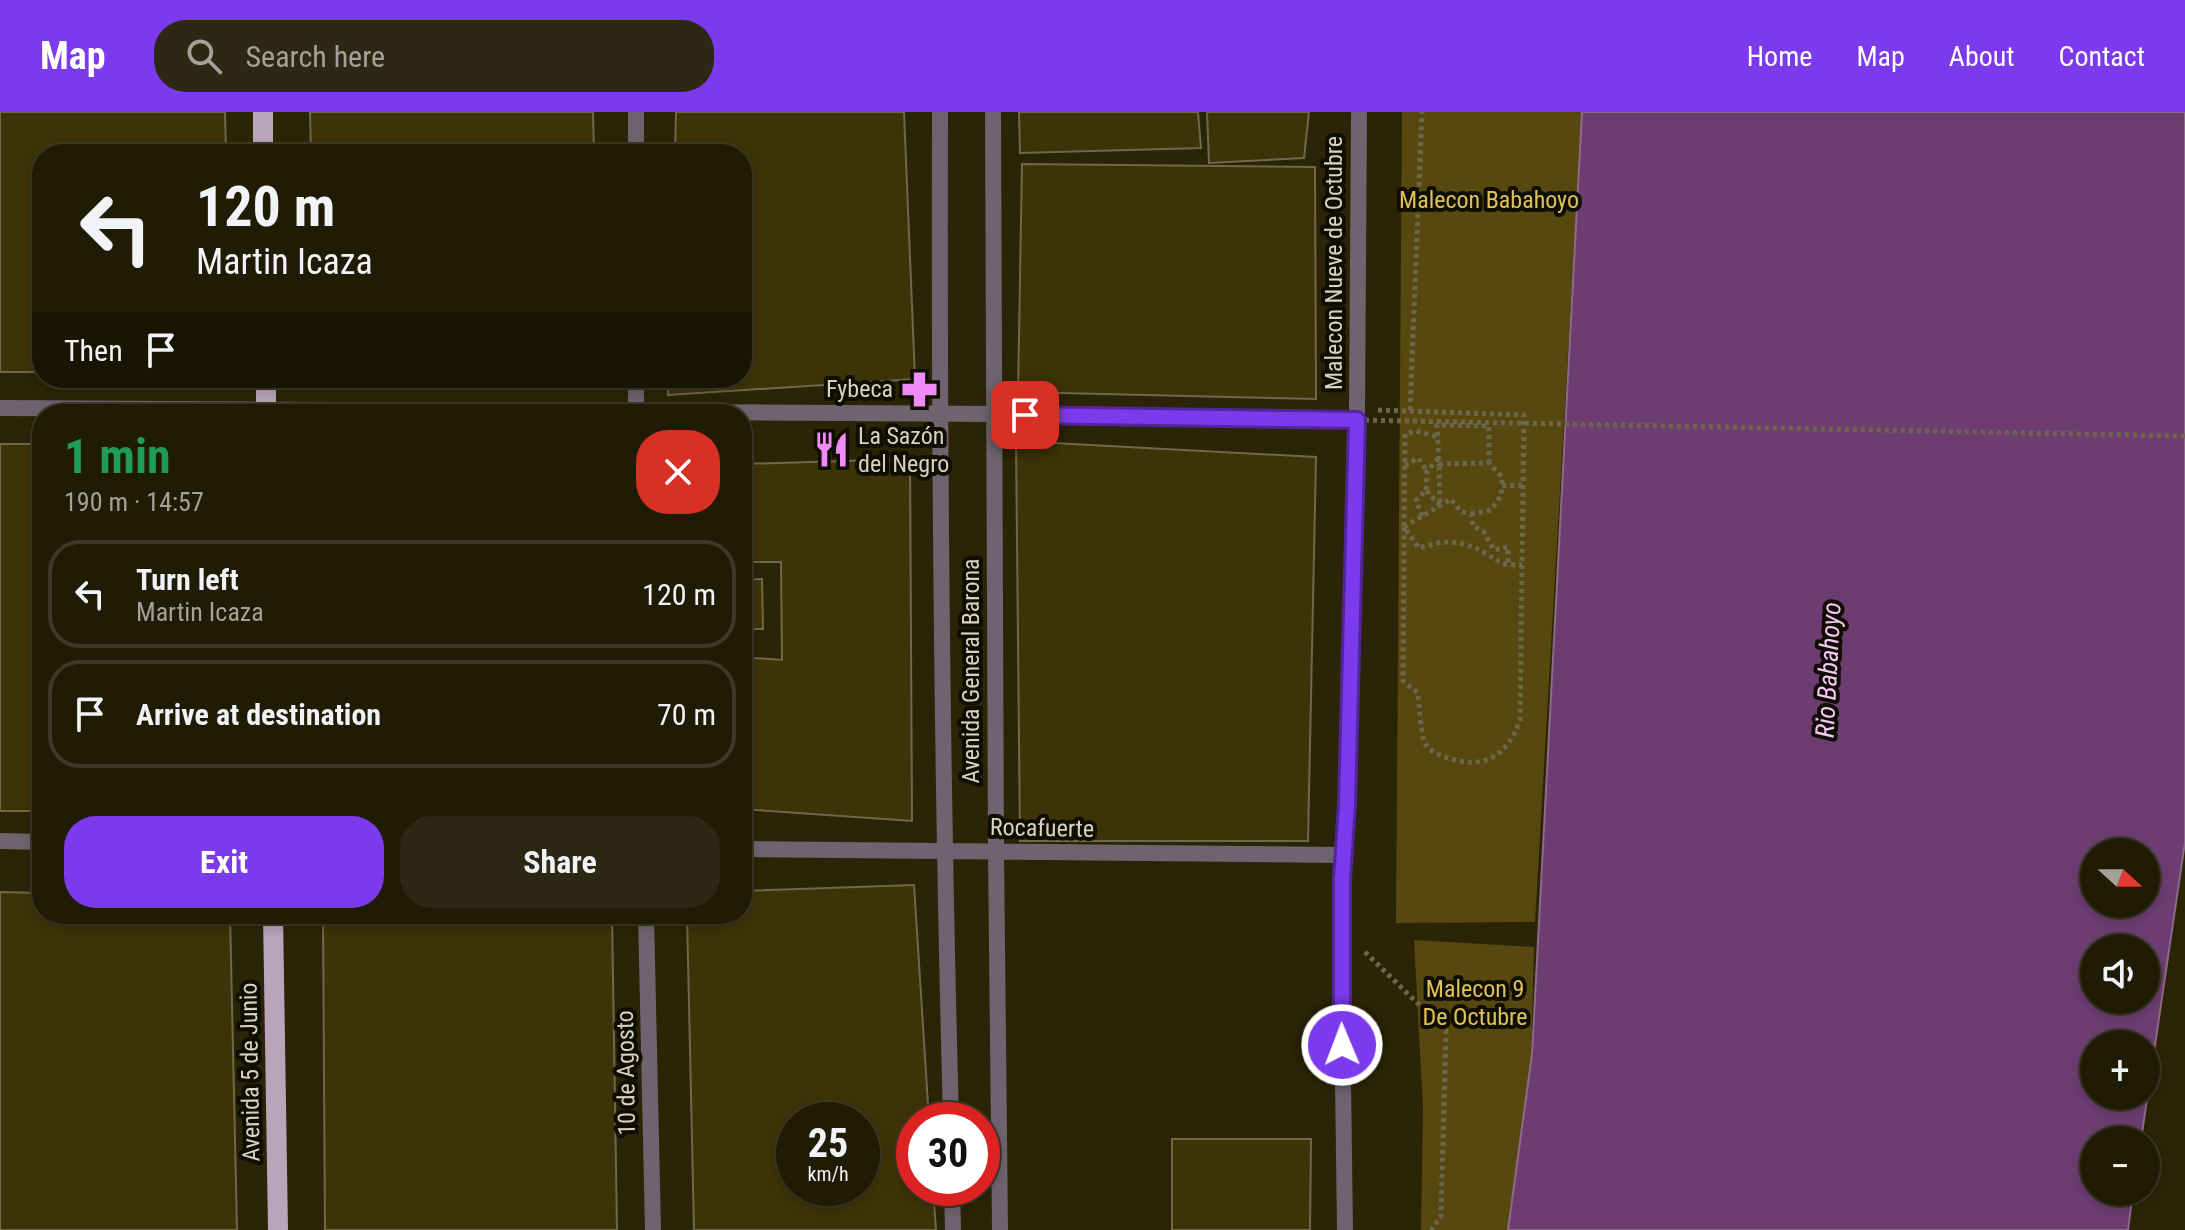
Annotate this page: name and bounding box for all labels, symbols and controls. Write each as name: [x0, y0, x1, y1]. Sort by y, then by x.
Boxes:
search box: [154, 20, 714, 92]
text: Map: [40, 34, 106, 78]
icon: search: [182, 34, 226, 78]
text: Search here: [246, 39, 385, 74]
text: Home: [1747, 40, 1812, 73]
text: Map: [1856, 40, 1905, 73]
text: About: [1949, 40, 2015, 73]
text: Contact: [2059, 40, 2145, 73]
street label: Malecon Nueve de Octubre: [1320, 136, 1348, 390]
text: 120 m: [196, 174, 335, 240]
icon: left: [64, 176, 168, 280]
park label: Malecon Babahoyo: [1399, 186, 1579, 214]
text: Martin Icaza: [196, 241, 373, 283]
icon: arrive: [139, 328, 183, 372]
text: Then: [64, 333, 123, 368]
pharmacy icon: Fybeca: [900, 370, 938, 408]
place label: Fybeca: [826, 375, 893, 403]
pin: [991, 381, 1059, 449]
icon: arrive: [1003, 393, 1047, 437]
place label: La Sazón del Negro: [858, 422, 949, 478]
text: 1 min: [64, 428, 171, 485]
button: close: [636, 430, 720, 514]
restaurant icon: La Sazón del Negro: [813, 431, 851, 469]
text: 190 m · 14:57: [64, 487, 204, 517]
street label: Avenida General Barona: [957, 558, 985, 784]
text: Turn left: [136, 562, 239, 597]
icon: left: [68, 572, 112, 616]
text: 120 m: [642, 577, 716, 612]
text: Martin Icaza: [136, 597, 264, 627]
water label: Rio Babahoyo: [1809, 601, 1847, 739]
icon: arrive: [68, 692, 112, 736]
text: Arrive at destination: [136, 697, 381, 732]
text: 70 m: [657, 697, 716, 732]
street label: Rocafuerte: [990, 813, 1094, 843]
button: Exit: [64, 816, 384, 908]
button: Share: [400, 816, 720, 908]
north arrow: [2080, 838, 2160, 918]
map controls: [2080, 838, 2160, 1206]
button: sound: [2080, 934, 2160, 1014]
park label: Malecon 9 De Octubre: [1423, 975, 1527, 1031]
street label: Avenida 5 de Junio: [234, 982, 266, 1162]
position arrow: [1300, 1003, 1384, 1087]
street label: 10 de Agosto: [611, 1010, 641, 1136]
button: +: [2080, 1030, 2160, 1110]
speed limit sign: 30: [896, 1102, 1000, 1206]
text: 25: [808, 1120, 848, 1167]
button: −: [2080, 1126, 2160, 1206]
text: km/h: [807, 1162, 849, 1186]

